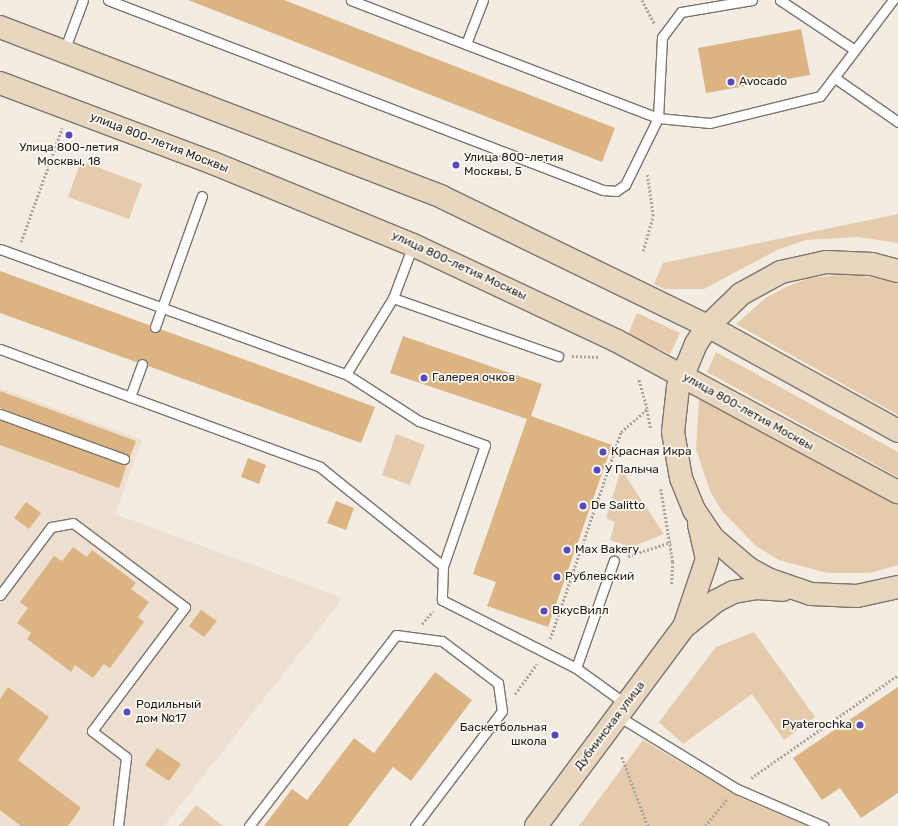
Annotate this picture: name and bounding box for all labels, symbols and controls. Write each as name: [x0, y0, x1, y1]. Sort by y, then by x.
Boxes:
place label: Avocado: [739, 75, 787, 89]
marker: Avocado: [726, 77, 736, 87]
street label: улица 800-летия Москвы: [88, 110, 230, 176]
marker: Улица 800-летия Москвы, 18: [64, 130, 74, 140]
place label: Улица 800-летия Москвы, 18: [19, 141, 119, 169]
place label: Улица 800-летия Москвы, 5: [464, 151, 563, 179]
marker: Улица 800-летия Москвы, 5: [451, 160, 461, 170]
street label: улица 800-летия Москвы: [389, 228, 529, 304]
street label: улица 800-летия Москвы: [680, 370, 816, 454]
place label: Галерея очков: [432, 371, 515, 385]
marker: Галерея очков: [419, 373, 429, 383]
place label: Красная Икра: [611, 445, 692, 459]
marker: Красная Икра: [598, 447, 608, 457]
place label: У Палыча: [605, 463, 659, 477]
marker: У Палыча: [592, 465, 602, 475]
place label: De Salitto: [591, 499, 645, 513]
marker: De Salitto: [578, 501, 588, 511]
place label: Max Bakery: [575, 543, 639, 557]
marker: Max Bakery: [562, 545, 572, 555]
place label: Рублевский: [565, 570, 634, 584]
marker: Рублевский: [552, 572, 562, 582]
place label: ВкусВилл: [552, 604, 609, 618]
marker: ВкусВилл: [539, 606, 549, 616]
street label: Дубнинская улица: [572, 679, 648, 773]
place label: Родильный дом №17: [136, 698, 201, 726]
marker: Родильный дом №17: [121, 706, 133, 718]
place label: Pyaterochka: [782, 718, 852, 732]
marker: Pyaterochka: [855, 720, 865, 730]
place label: Баскетбольная школа: [460, 721, 547, 749]
marker: Баскетбольная школа: [550, 730, 560, 740]

